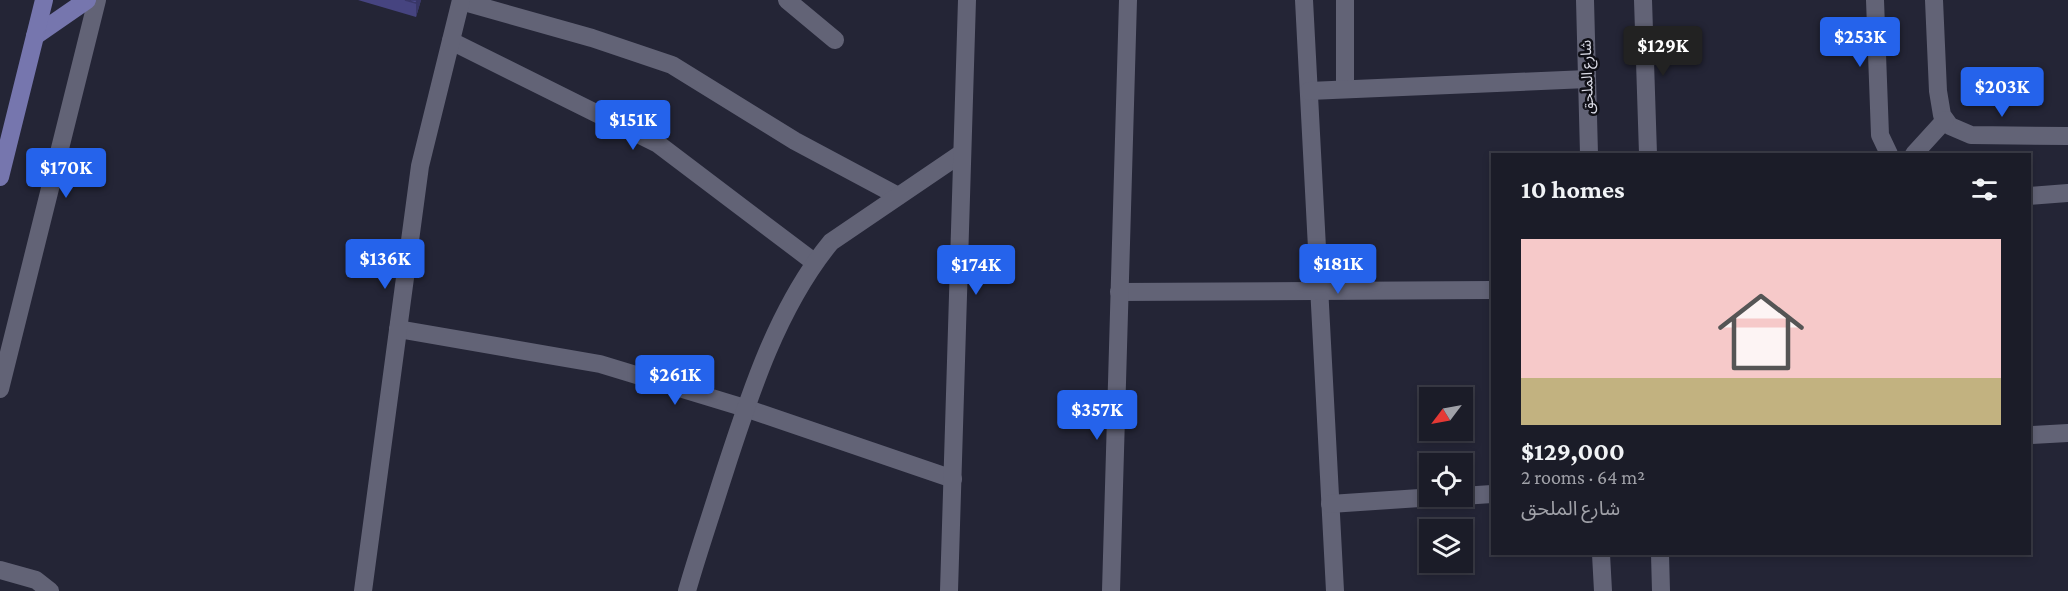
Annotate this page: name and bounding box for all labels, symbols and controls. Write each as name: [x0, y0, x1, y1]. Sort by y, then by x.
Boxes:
pin: $253K: [1818, 17, 1902, 68]
text: $253K: [1834, 25, 1886, 47]
pin: $129K: [1621, 26, 1705, 77]
text: $129K: [1637, 34, 1689, 56]
street label: شارع الملحق: [1578, 39, 1600, 114]
pin: $203K: [1960, 67, 2044, 118]
text: $203K: [1975, 75, 2029, 97]
pin: $151K: [591, 100, 675, 151]
text: $151K: [609, 108, 657, 130]
pin: $170K: [24, 148, 108, 199]
text: $170K: [40, 156, 92, 178]
icon: filters: [1968, 173, 2001, 206]
text: 10 homes: [1521, 175, 1625, 204]
pin: $136K: [343, 239, 427, 290]
pin: $181K: [1296, 244, 1380, 295]
pin: $174K: [934, 245, 1018, 296]
text: $136K: [360, 247, 410, 269]
text: $181K: [1313, 252, 1363, 274]
text: $174K: [951, 253, 1001, 275]
icon: home: [1707, 278, 1815, 386]
pin: $261K: [633, 355, 717, 406]
text: $261K: [649, 363, 701, 385]
north arrow: [1419, 387, 1473, 441]
map controls: [1419, 387, 1473, 573]
pin: $357K: [1055, 390, 1139, 441]
text: $357K: [1071, 398, 1123, 420]
text: $129,000: [1521, 437, 1625, 466]
button: locate: [1419, 453, 1473, 507]
text: 2 rooms · 64 m²: [1521, 466, 1645, 488]
text: شارع الملحق: [1521, 497, 1620, 519]
button: layers: [1419, 519, 1473, 573]

